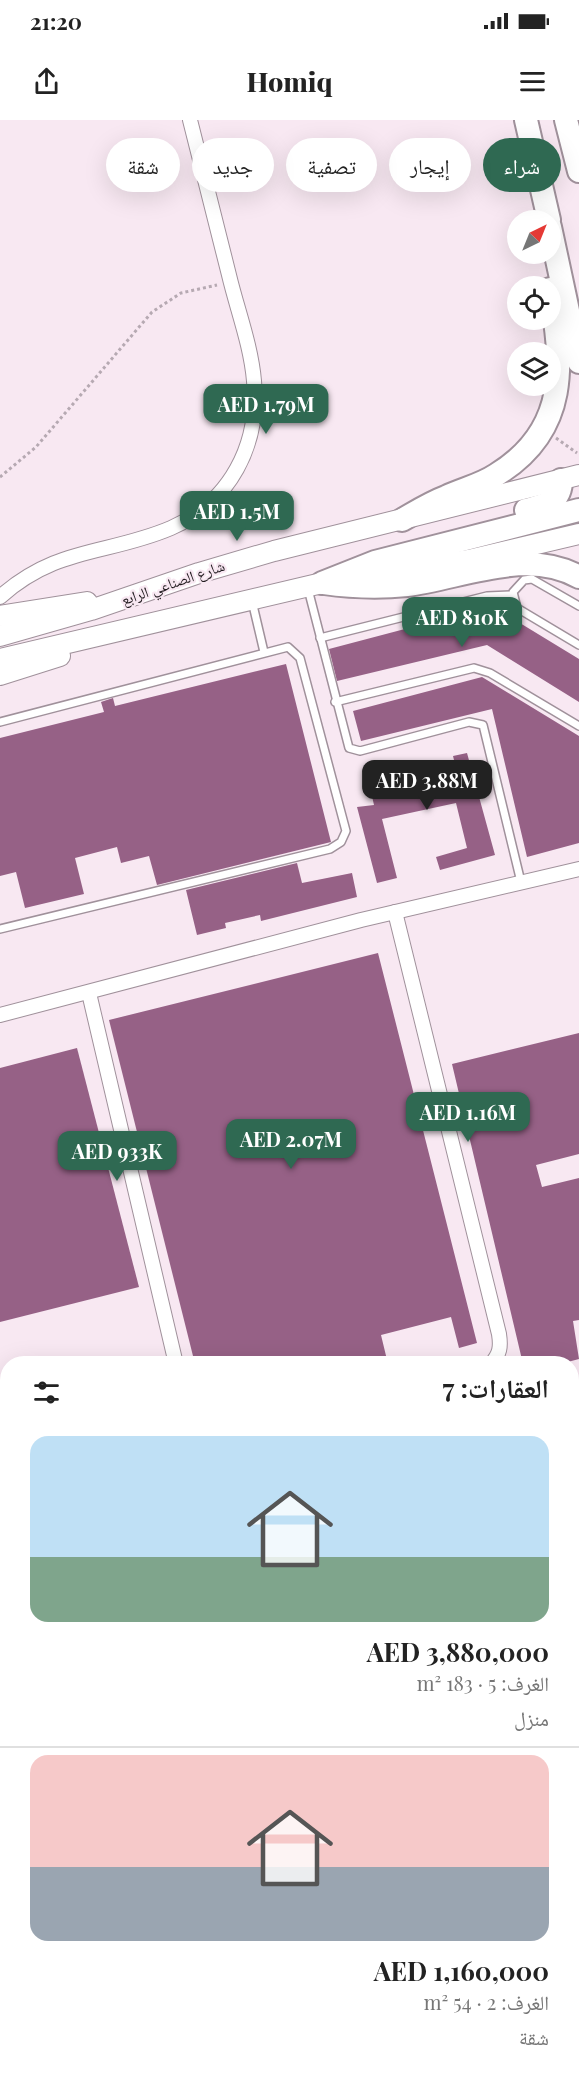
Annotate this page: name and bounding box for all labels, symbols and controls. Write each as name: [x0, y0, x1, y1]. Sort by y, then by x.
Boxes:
text: 21:20: [30, 6, 82, 36]
text: Homiq: [246, 63, 333, 99]
icon: share: [30, 65, 63, 98]
icon: menu: [516, 65, 549, 98]
chip: شقة: [106, 138, 180, 192]
chip: جديد: [192, 138, 274, 192]
chip: تصفية: [286, 138, 377, 192]
chip: إيجار: [389, 138, 471, 192]
chip: شراء: [483, 138, 561, 192]
north arrow: [507, 210, 561, 264]
map controls: [507, 210, 561, 396]
button: locate: [507, 276, 561, 330]
button: layers: [507, 342, 561, 396]
pin: AED 1.79M: [197, 384, 335, 435]
text: AED 1.79M: [217, 390, 315, 417]
pin: AED 1.5M: [175, 491, 299, 542]
text: AED 1.5M: [194, 497, 280, 524]
street label: شارع الصناعي الرابع: [118, 555, 228, 612]
pin: AED 810K: [400, 597, 524, 648]
text: AED 810K: [416, 603, 508, 630]
pin: AED 3.88M: [358, 760, 496, 811]
text: AED 3.88M: [376, 766, 478, 793]
pin: AED 1.16M: [399, 1092, 537, 1143]
text: AED 1.16M: [420, 1098, 516, 1125]
pin: AED 2.07M: [222, 1119, 360, 1170]
text: AED 2.07M: [240, 1125, 342, 1152]
pin: AED 933K: [55, 1131, 179, 1182]
text: AED 933K: [72, 1137, 162, 1164]
text: العقارات: 7: [443, 1370, 549, 1405]
icon: filters: [30, 1376, 63, 1409]
icon: home: [236, 1475, 344, 1583]
text: AED 3,880,000: [367, 1634, 549, 1669]
text: الغرف: 5 · 183 m²: [417, 1669, 549, 1696]
text: منزل: [514, 1704, 549, 1731]
icon: home: [236, 1794, 344, 1902]
text: AED 1,160,000: [374, 1953, 549, 1988]
text: الغرف: 2 · 54 m²: [424, 1988, 549, 2015]
text: شقة: [519, 2023, 549, 2050]

